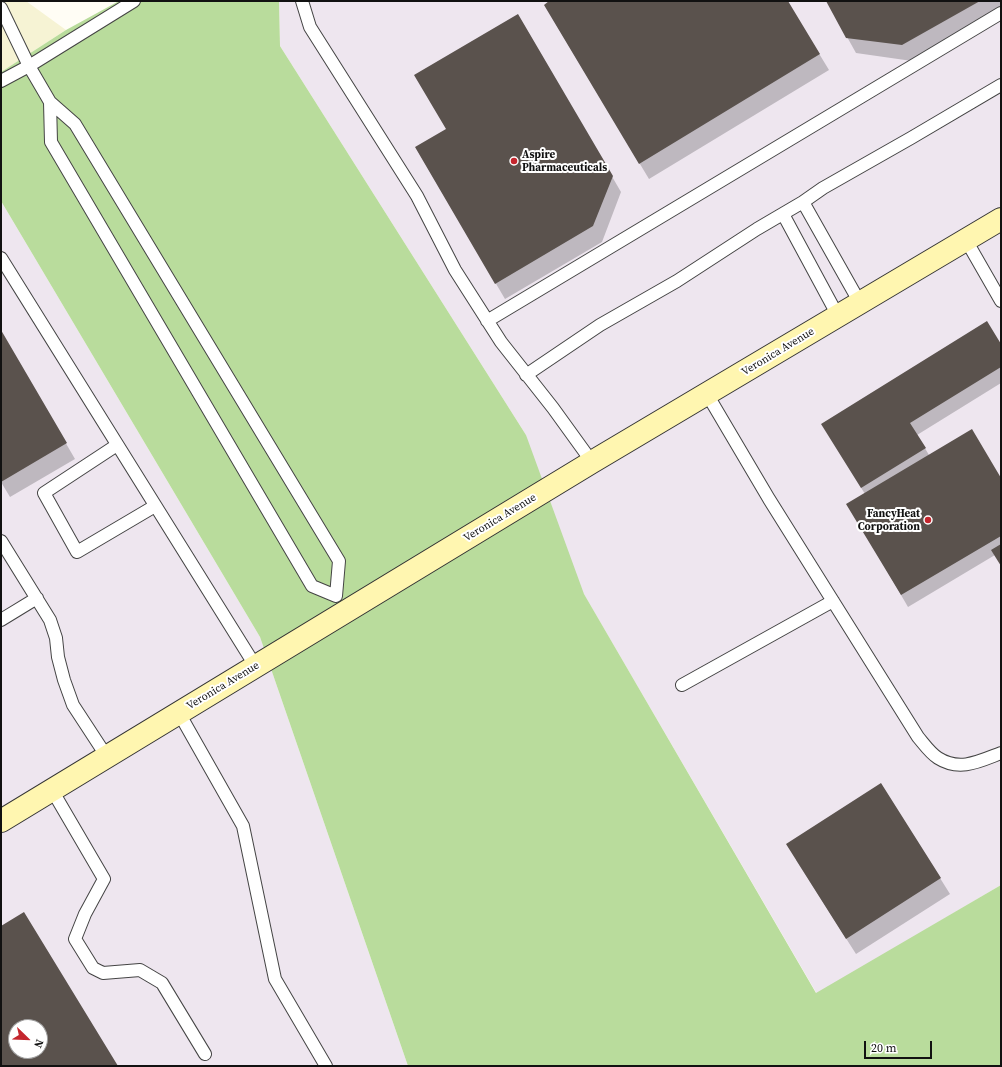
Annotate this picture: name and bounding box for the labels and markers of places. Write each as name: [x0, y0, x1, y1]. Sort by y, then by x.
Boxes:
place label: Aspire Pharmaceuticals: [522, 148, 607, 174]
marker: Aspire Pharmaceuticals: [509, 156, 519, 166]
place label: FancyHeat Corporation: [858, 507, 920, 533]
marker: FancyHeat Corporation: [923, 515, 933, 525]

